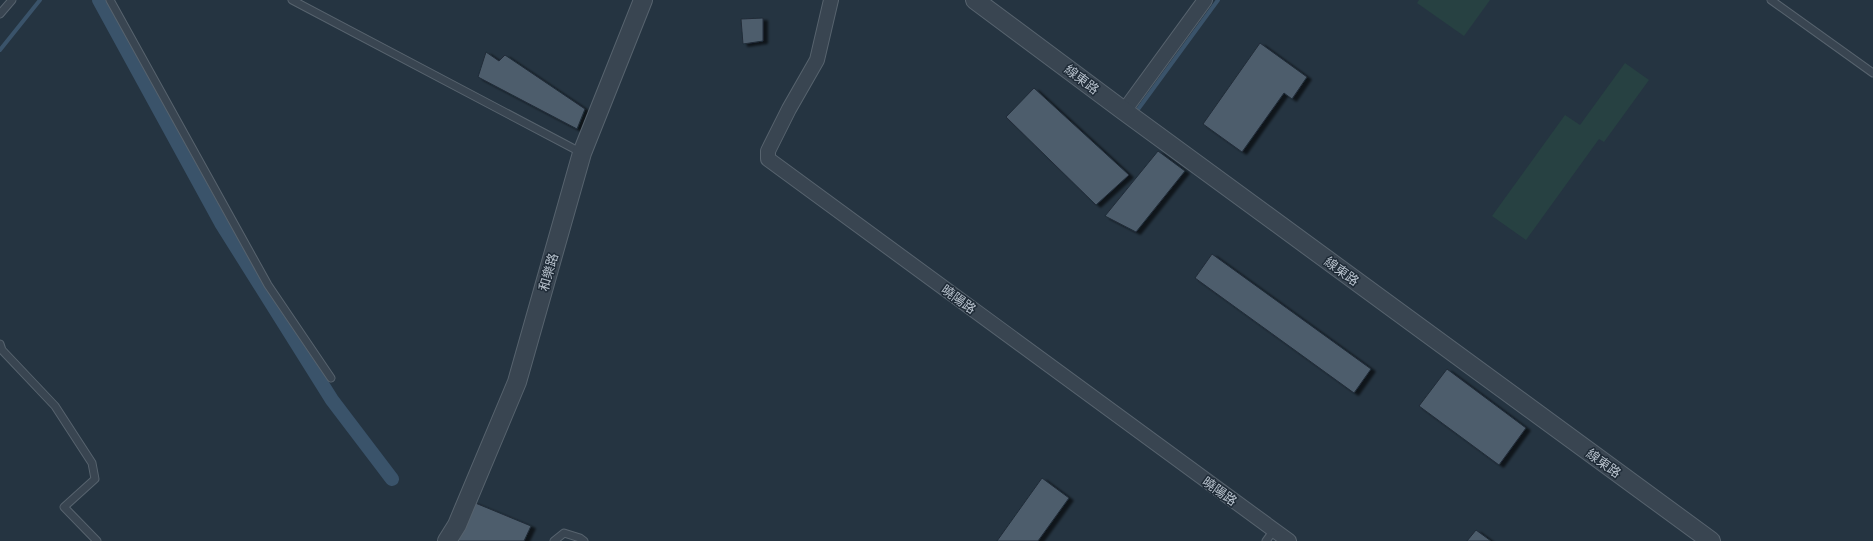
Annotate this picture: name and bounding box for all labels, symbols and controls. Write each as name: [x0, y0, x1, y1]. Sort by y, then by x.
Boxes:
street label: 線東路: [1062, 62, 1102, 97]
street label: 和樂路: [536, 251, 561, 293]
street label: 線東路: [1322, 254, 1362, 289]
street label: 曉陽路: [939, 282, 979, 317]
street label: 線東路: [1584, 446, 1624, 481]
street label: 曉陽路: [1200, 474, 1240, 509]

